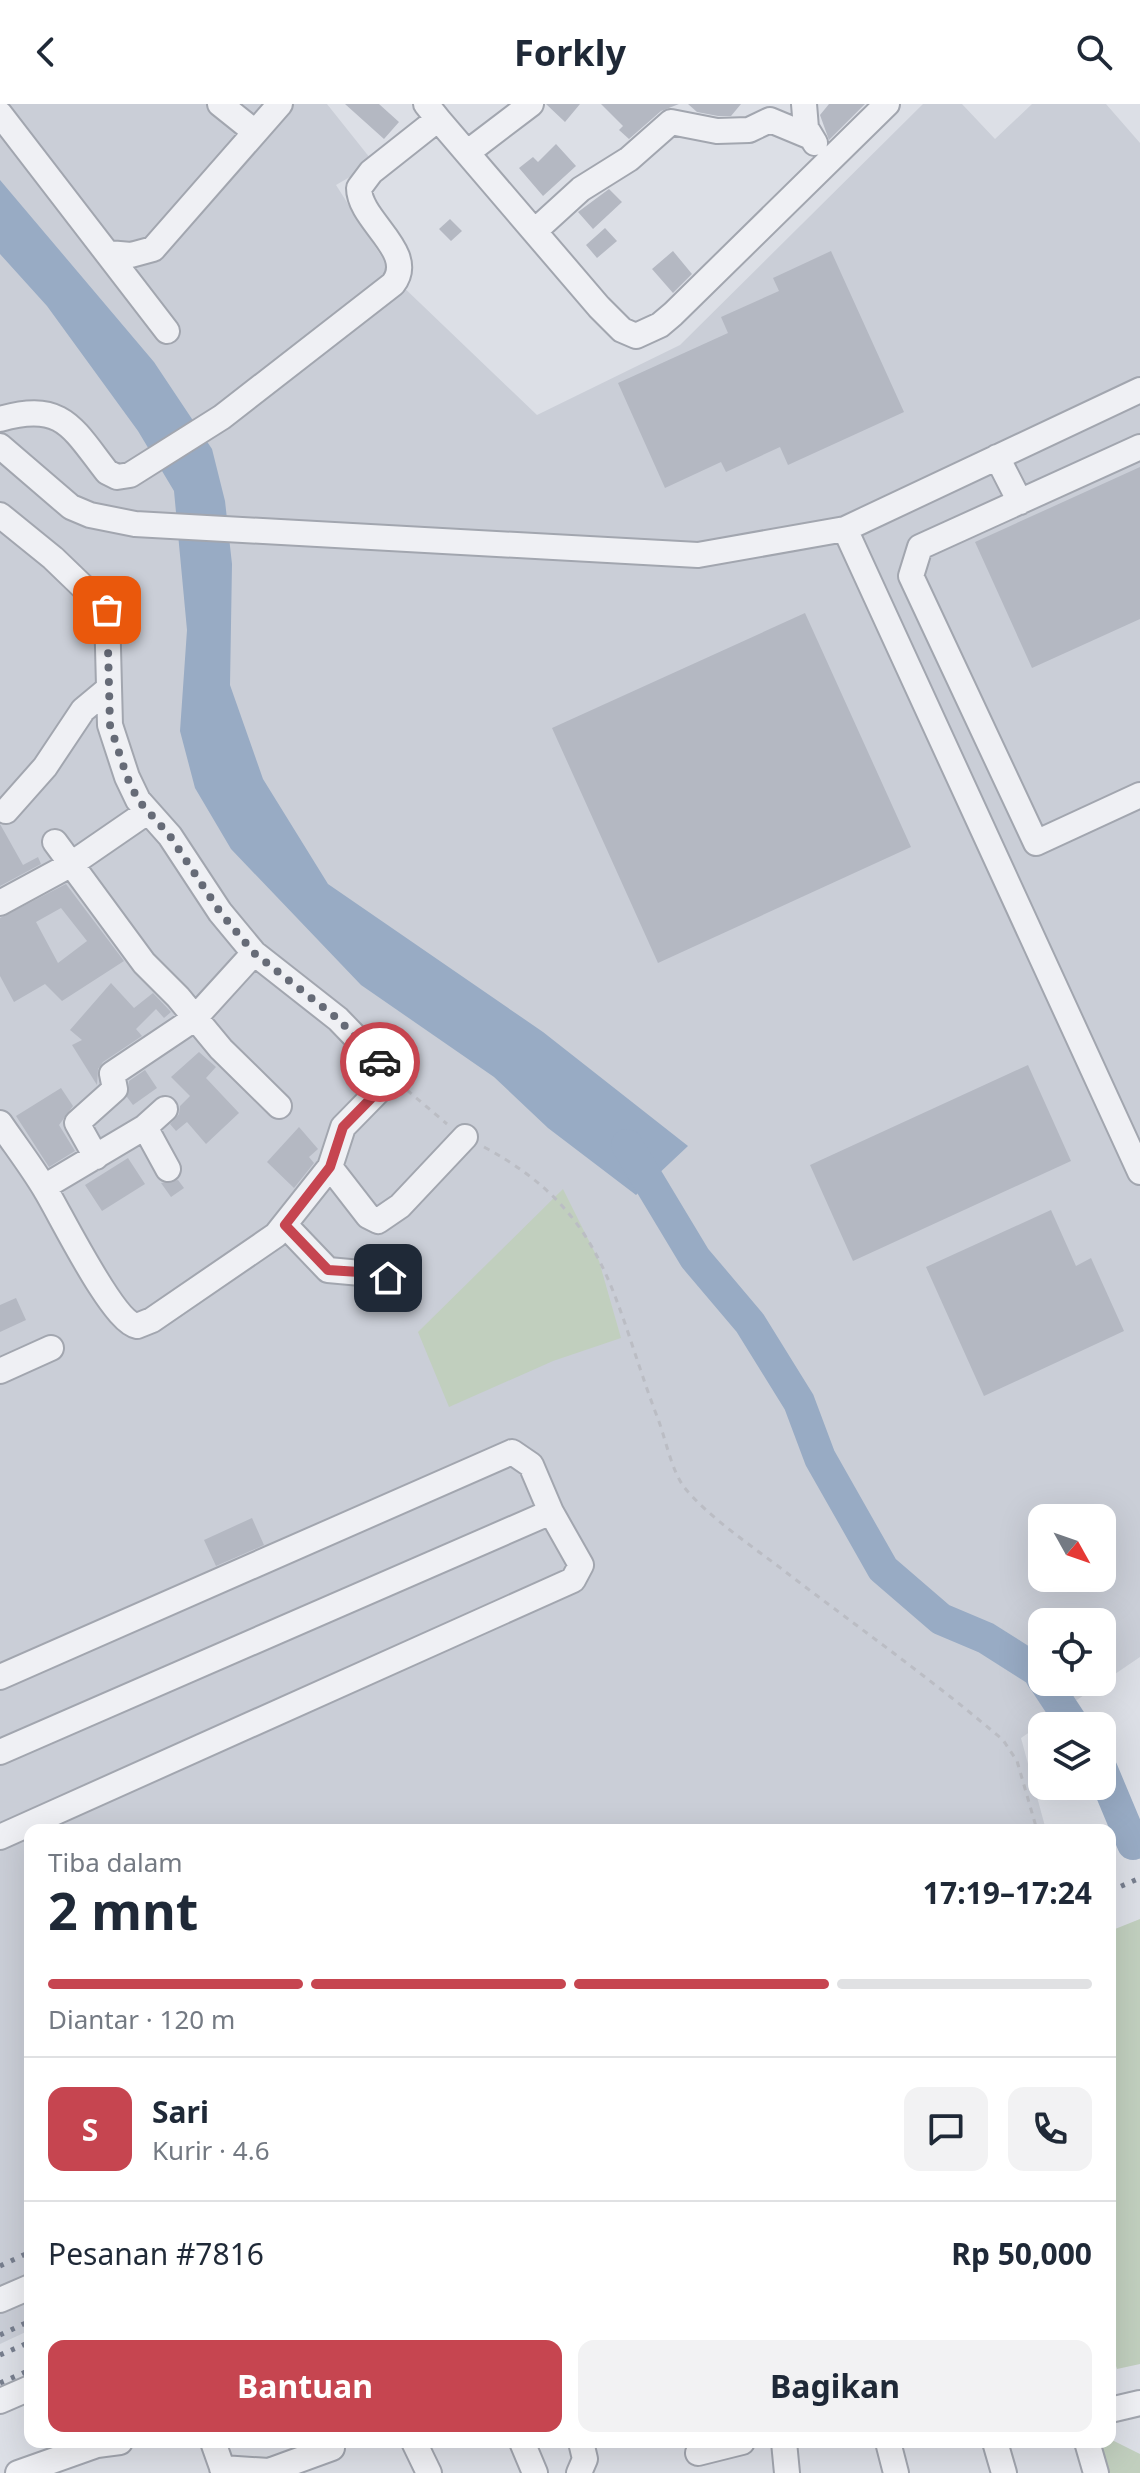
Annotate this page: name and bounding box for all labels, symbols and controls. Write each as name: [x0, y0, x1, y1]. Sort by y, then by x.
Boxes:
text: Forkly: [514, 28, 626, 77]
icon: back: [24, 30, 68, 74]
icon: search: [1072, 30, 1116, 74]
pin: [73, 576, 141, 644]
icon: bag: [85, 588, 129, 632]
courier: [340, 1022, 420, 1102]
icon: car: [358, 1040, 402, 1084]
pin: [354, 1244, 422, 1312]
icon: home: [366, 1256, 410, 1300]
north arrow: [1028, 1504, 1116, 1592]
map controls: [1028, 1504, 1116, 1800]
button: locate: [1028, 1608, 1116, 1696]
button: layers: [1028, 1712, 1116, 1800]
text: Tiba dalam: [48, 1844, 183, 1880]
text: 17:19–17:24: [923, 1872, 1092, 1913]
text: 2 mnt: [48, 1874, 198, 1945]
text: Diantar · 120 m: [48, 2001, 235, 2037]
button: chat: [904, 2087, 988, 2171]
button: phone: [1008, 2087, 1092, 2171]
text: Sari: [152, 2091, 209, 2132]
text: S: [82, 2109, 98, 2150]
text: Kurir · 4.6: [152, 2132, 270, 2168]
text: Pesanan #7816: [48, 2233, 264, 2274]
text: Rp 50,000: [951, 2233, 1092, 2274]
button: Bantuan: [48, 2340, 562, 2432]
button: Bagikan: [578, 2340, 1092, 2432]

